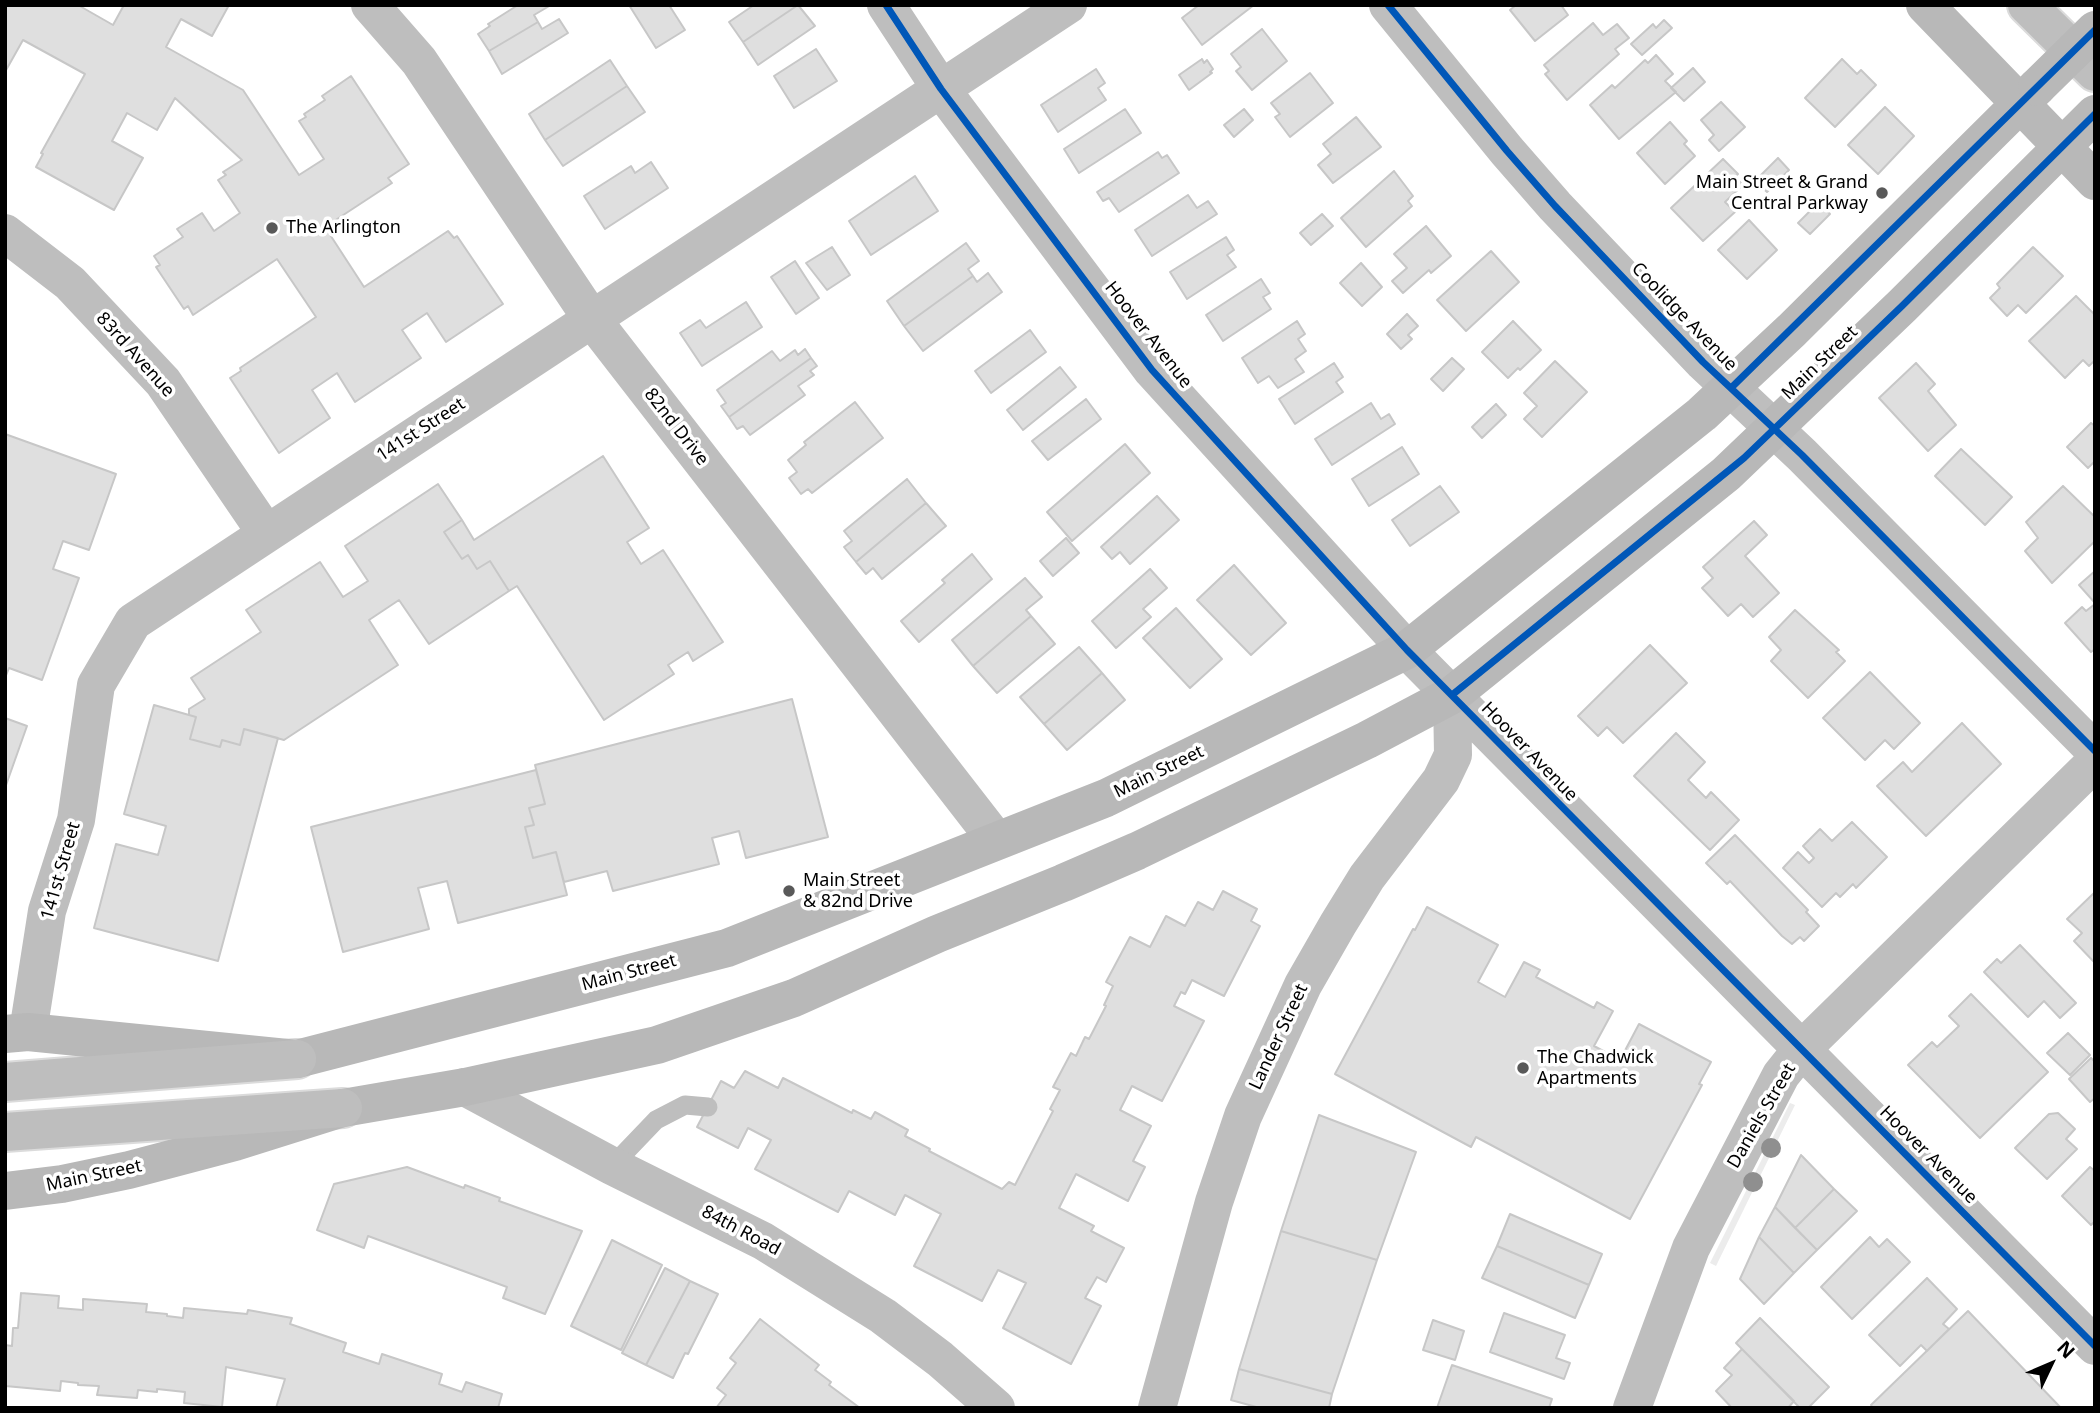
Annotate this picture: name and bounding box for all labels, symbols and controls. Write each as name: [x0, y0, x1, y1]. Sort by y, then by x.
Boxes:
place label: Main Street & Grand Central Parkway: [1696, 172, 1868, 214]
marker: Main Street & Grand Central Parkway: [1874, 185, 1890, 201]
place label: The Arlington: [286, 217, 401, 239]
marker: The Arlington: [264, 220, 280, 236]
street label: Coolidge Avenue: [1627, 258, 1741, 376]
street label: Hoover Avenue: [1100, 277, 1196, 393]
street label: 83rd Avenue: [91, 308, 179, 402]
street label: Main Street: [1778, 321, 1862, 405]
street label: 82nd Drive: [639, 384, 713, 470]
street label: 141st Street: [373, 393, 469, 467]
street label: Hoover Avenue: [1476, 698, 1582, 806]
street label: Main Street: [1111, 741, 1207, 803]
street label: 141st Street: [37, 820, 85, 922]
place label: Main Street & 82nd Drive: [803, 870, 913, 912]
marker: Main Street & 82nd Drive: [781, 883, 797, 899]
street label: Main Street: [579, 950, 679, 996]
street label: Lander Street: [1245, 981, 1313, 1093]
place label: The Chadwick Apartments: [1537, 1047, 1654, 1090]
marker: The Chadwick Apartments: [1515, 1060, 1531, 1076]
street label: Daniels Street: [1723, 1060, 1801, 1172]
street label: Hoover Avenue: [1875, 1102, 1981, 1208]
street label: Main Street: [44, 1155, 144, 1197]
street label: 84th Road: [698, 1201, 784, 1261]
north arrow: [2016, 1329, 2086, 1399]
text: N: [2051, 1335, 2081, 1364]

